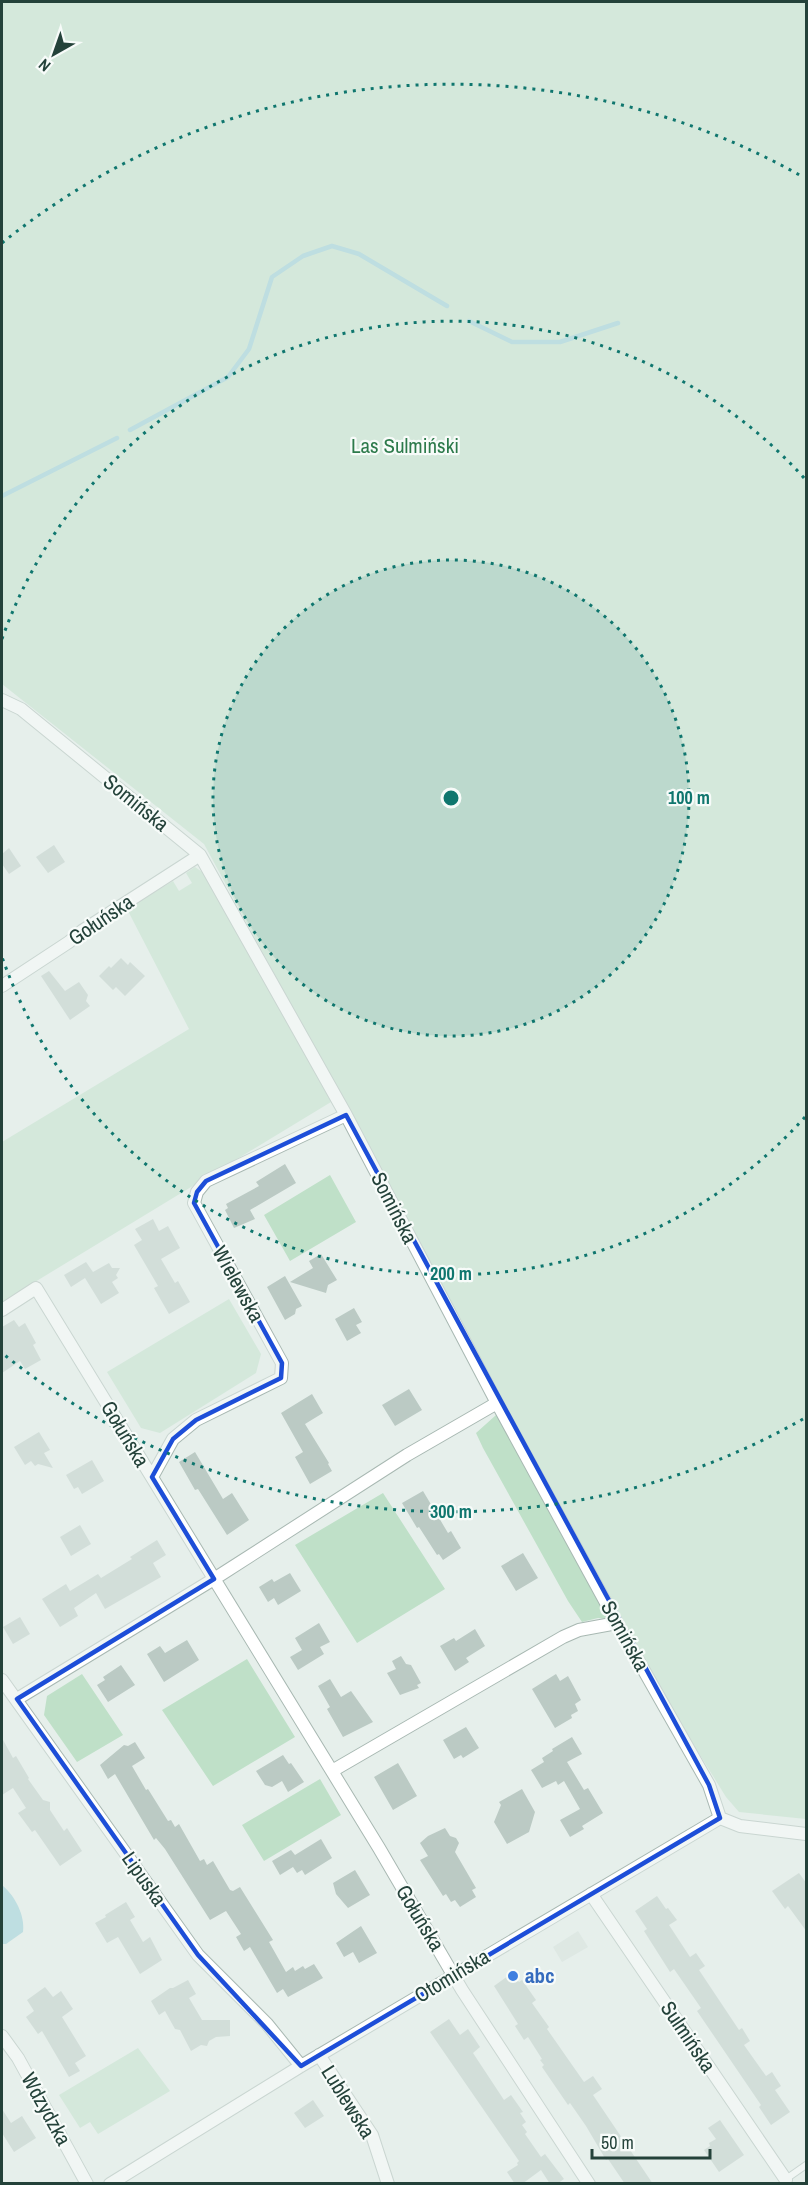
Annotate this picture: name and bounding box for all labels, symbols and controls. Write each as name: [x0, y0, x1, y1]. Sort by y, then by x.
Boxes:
north arrow: [24, 24, 84, 84]
text: N: [34, 54, 55, 77]
park label: Las Sulmiński: [351, 431, 459, 460]
street label: Somińska: [97, 767, 176, 838]
text: 100 m: [668, 785, 710, 810]
centre of rings: [441, 788, 461, 808]
street label: Gołuńska: [62, 887, 139, 952]
street label: Somińska: [364, 1167, 425, 1249]
street label: Wielewska: [206, 1240, 272, 1328]
text: 200 m: [430, 1261, 472, 1286]
street label: Gołuńska: [94, 1395, 157, 1473]
text: 300 m: [430, 1499, 472, 1524]
street label: Somińska: [594, 1595, 657, 1677]
street label: Lipuska: [115, 1846, 174, 1912]
street label: Gołuńska: [389, 1879, 452, 1957]
street label: Otomińska: [409, 1941, 495, 2009]
place label: abc: [525, 1961, 555, 1990]
marker: abc: [506, 1969, 520, 1983]
street label: Sulmińska: [654, 1995, 723, 2079]
street label: Lublewska: [315, 2060, 382, 2144]
street label: Wdzydzka: [15, 2067, 79, 2151]
scale bar: [592, 2122, 710, 2160]
text: 50 m: [601, 2130, 634, 2155]

